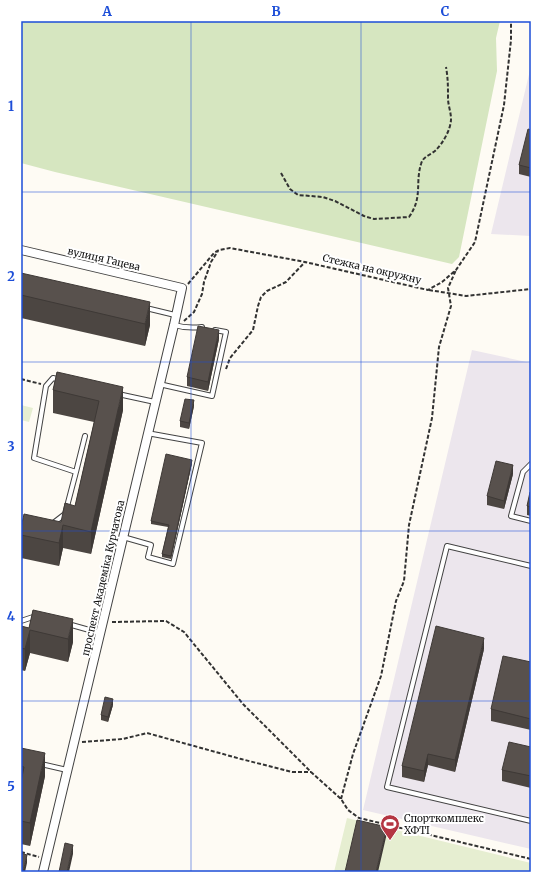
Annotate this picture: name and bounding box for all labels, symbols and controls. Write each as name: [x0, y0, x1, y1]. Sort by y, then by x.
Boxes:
text: A: [101, 3, 112, 20]
text: B: [271, 3, 281, 20]
text: C: [441, 3, 450, 20]
text: 1: [8, 98, 14, 115]
street label: вулиця Гацева: [66, 244, 142, 274]
street label: Стежка на окружну: [321, 251, 423, 287]
text: 2: [7, 268, 15, 285]
text: 3: [7, 438, 15, 455]
street label: проспект Академіка Курчатова: [79, 498, 127, 657]
text: 4: [7, 608, 16, 625]
text: 5: [7, 778, 15, 795]
place label: Спорткомплекс ХФТІ: [404, 812, 484, 837]
sports icon: Спорткомплекс ХФТІ: [379, 813, 401, 841]

